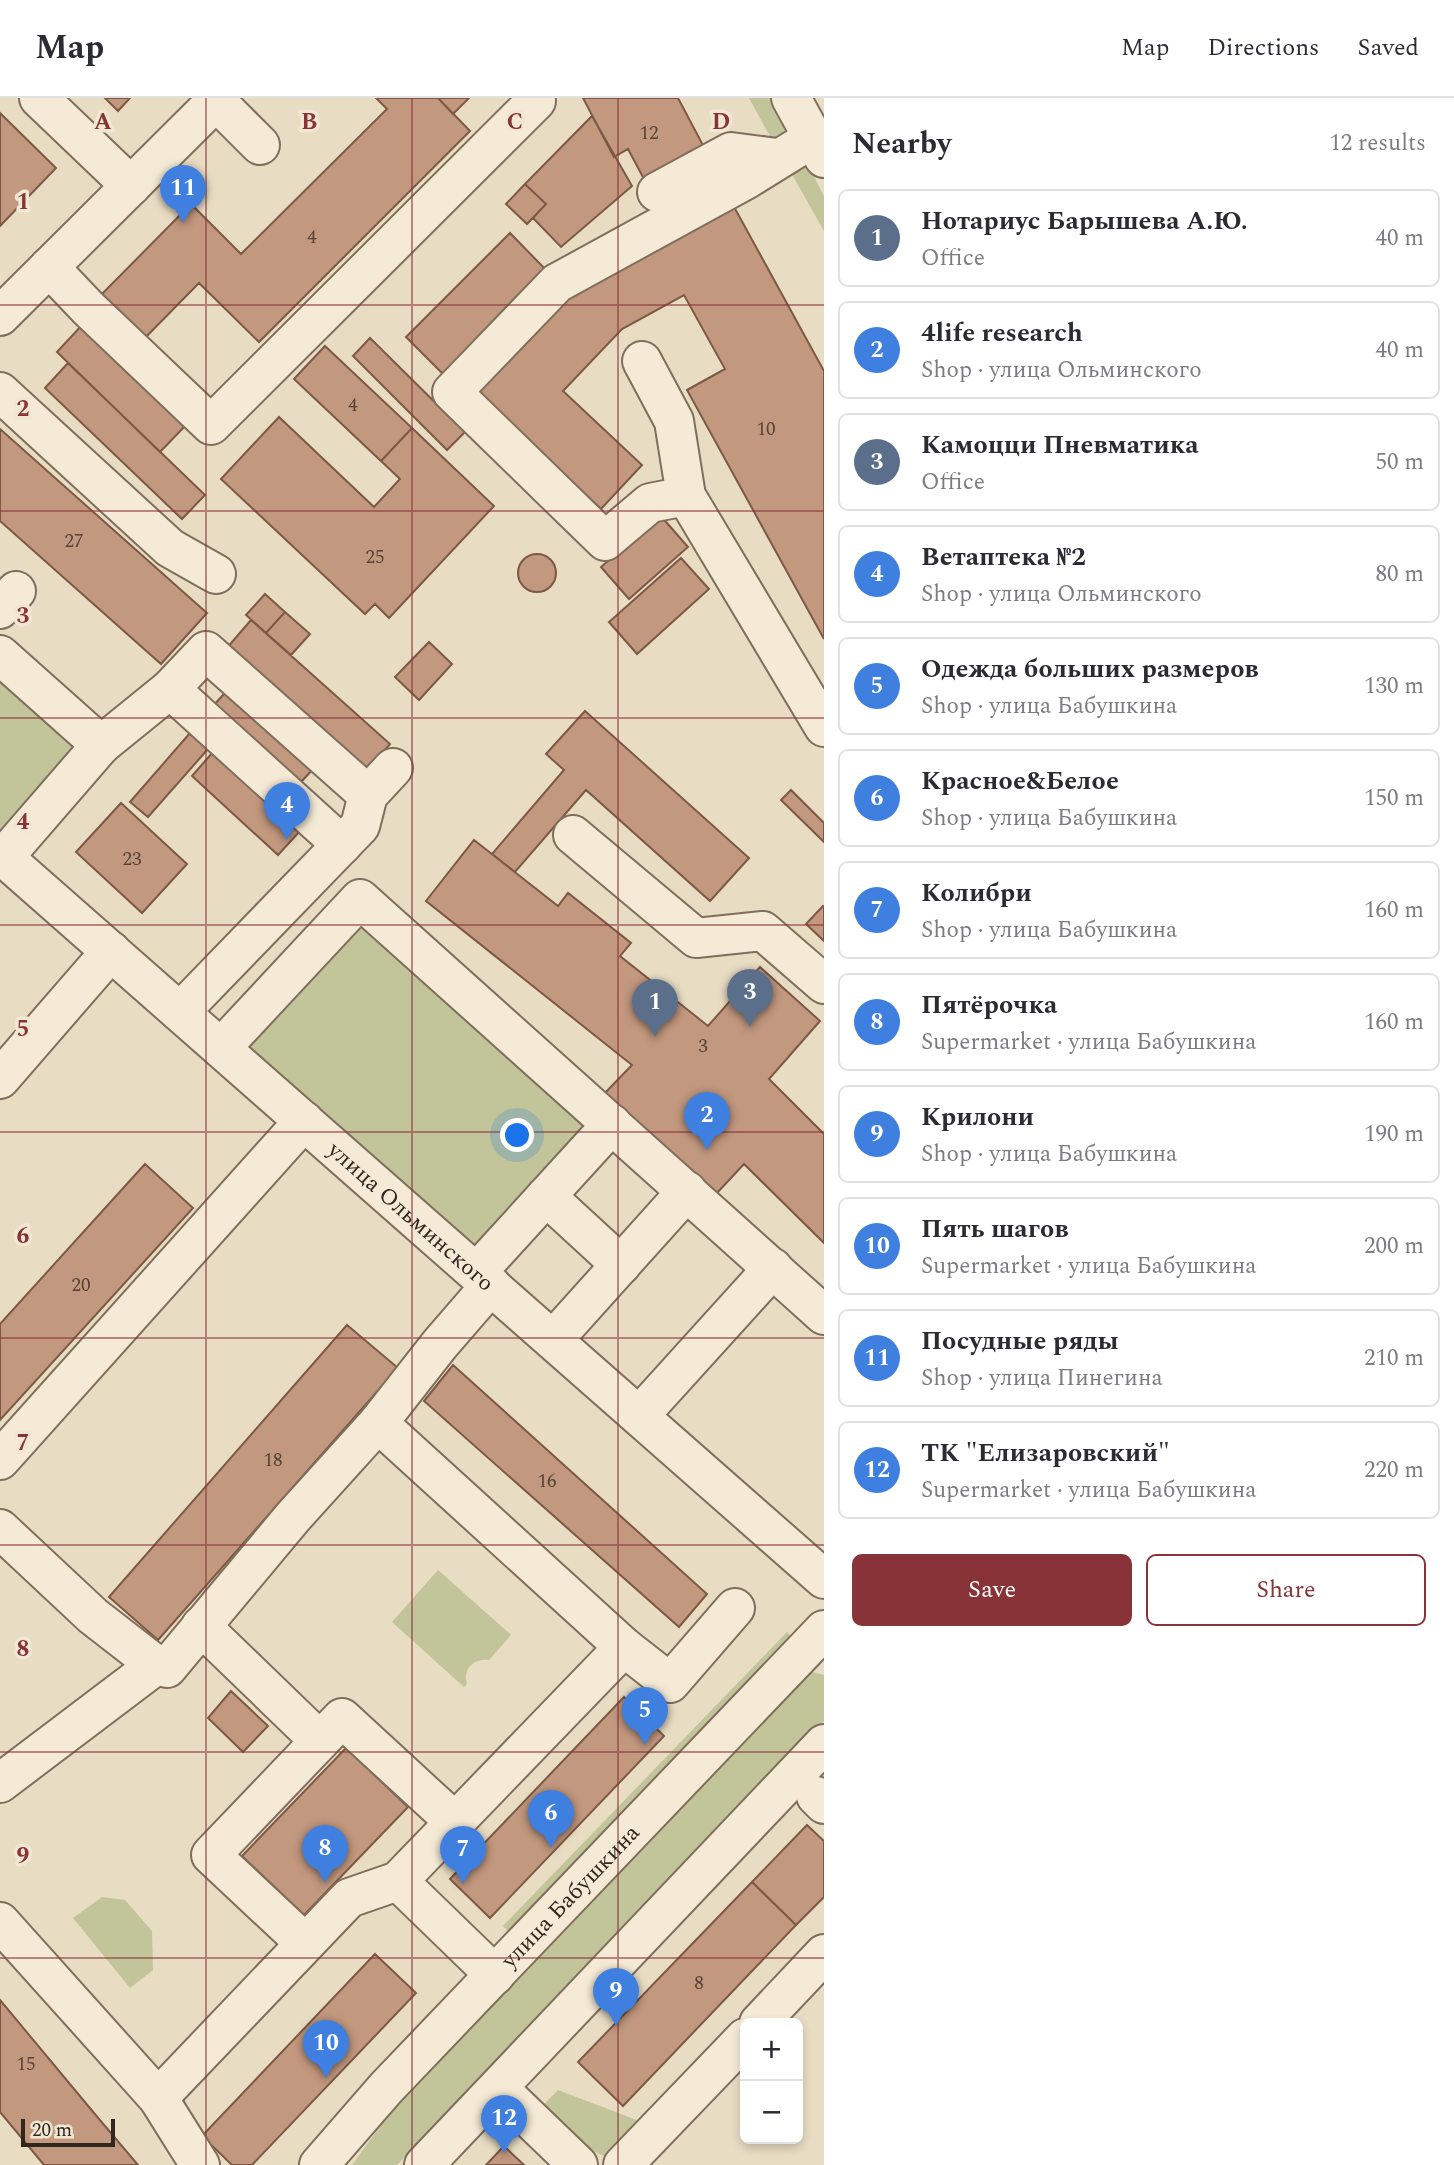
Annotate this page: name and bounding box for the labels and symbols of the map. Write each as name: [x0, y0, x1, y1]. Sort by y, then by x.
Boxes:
text: A: [94, 105, 112, 140]
text: B: [301, 105, 317, 140]
text: C: [507, 105, 523, 140]
text: D: [712, 105, 730, 140]
house number: 12: [639, 119, 659, 148]
pin: 11: [160, 165, 206, 223]
text: 1: [17, 185, 29, 220]
house number: 4: [307, 223, 317, 252]
house number: 4: [348, 391, 358, 420]
text: 2: [17, 392, 30, 427]
house number: 10: [756, 415, 776, 444]
house number: 27: [64, 527, 84, 556]
house number: 25: [365, 543, 385, 572]
text: 3: [17, 599, 30, 634]
pin: 4: [264, 782, 310, 840]
text: 4: [17, 805, 30, 840]
house number: 23: [122, 845, 142, 874]
pin: 3: [727, 969, 773, 1027]
pin: 1: [632, 979, 678, 1037]
text: 5: [17, 1012, 29, 1047]
house number: 3: [698, 1032, 708, 1061]
pin: 2: [684, 1092, 730, 1150]
your location: [500, 1118, 534, 1152]
street label: улица Ольминского: [318, 1133, 502, 1300]
text: 6: [17, 1219, 30, 1254]
house number: 20: [71, 1271, 91, 1300]
text: 7: [17, 1426, 29, 1461]
house number: 18: [263, 1446, 283, 1475]
house number: 16: [537, 1467, 557, 1496]
text: 8: [17, 1632, 29, 1667]
pin: 5: [622, 1687, 668, 1745]
pin: 6: [528, 1790, 574, 1848]
street label: улица Бабушкина: [493, 1817, 649, 1978]
pin: 8: [302, 1825, 348, 1883]
pin: 7: [440, 1826, 486, 1884]
text: 9: [17, 1839, 30, 1874]
pin: 9: [593, 1968, 639, 2026]
house number: 8: [694, 1969, 704, 1998]
pin: 10: [303, 2020, 349, 2078]
house number: 15: [16, 2050, 36, 2079]
pin: 12: [481, 2095, 527, 2153]
scale bar: [21, 2116, 116, 2148]

